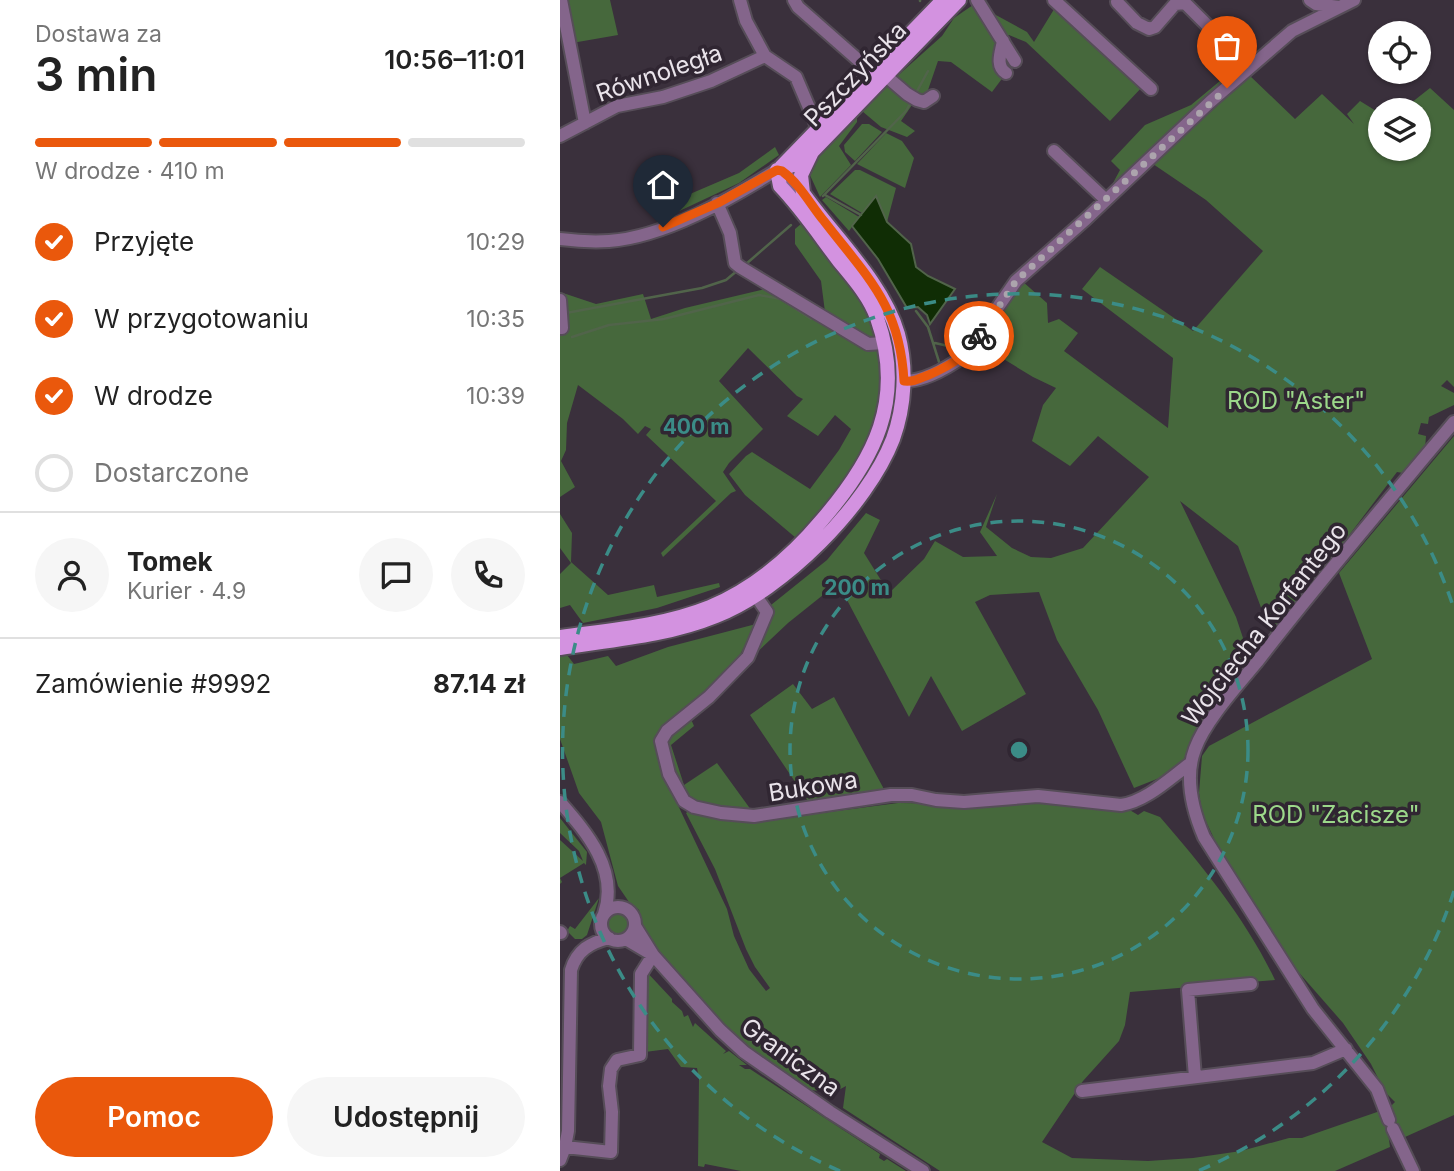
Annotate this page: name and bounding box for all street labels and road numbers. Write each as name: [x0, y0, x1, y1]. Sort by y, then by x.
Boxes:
street label: Pszczyńska: [798, 16, 912, 132]
street label: Równoległa: [592, 38, 726, 108]
street label: Wojciecha Korfantego: [1176, 517, 1352, 731]
street label: Bukowa: [766, 765, 860, 807]
street label: Graniczna: [736, 1012, 846, 1102]

